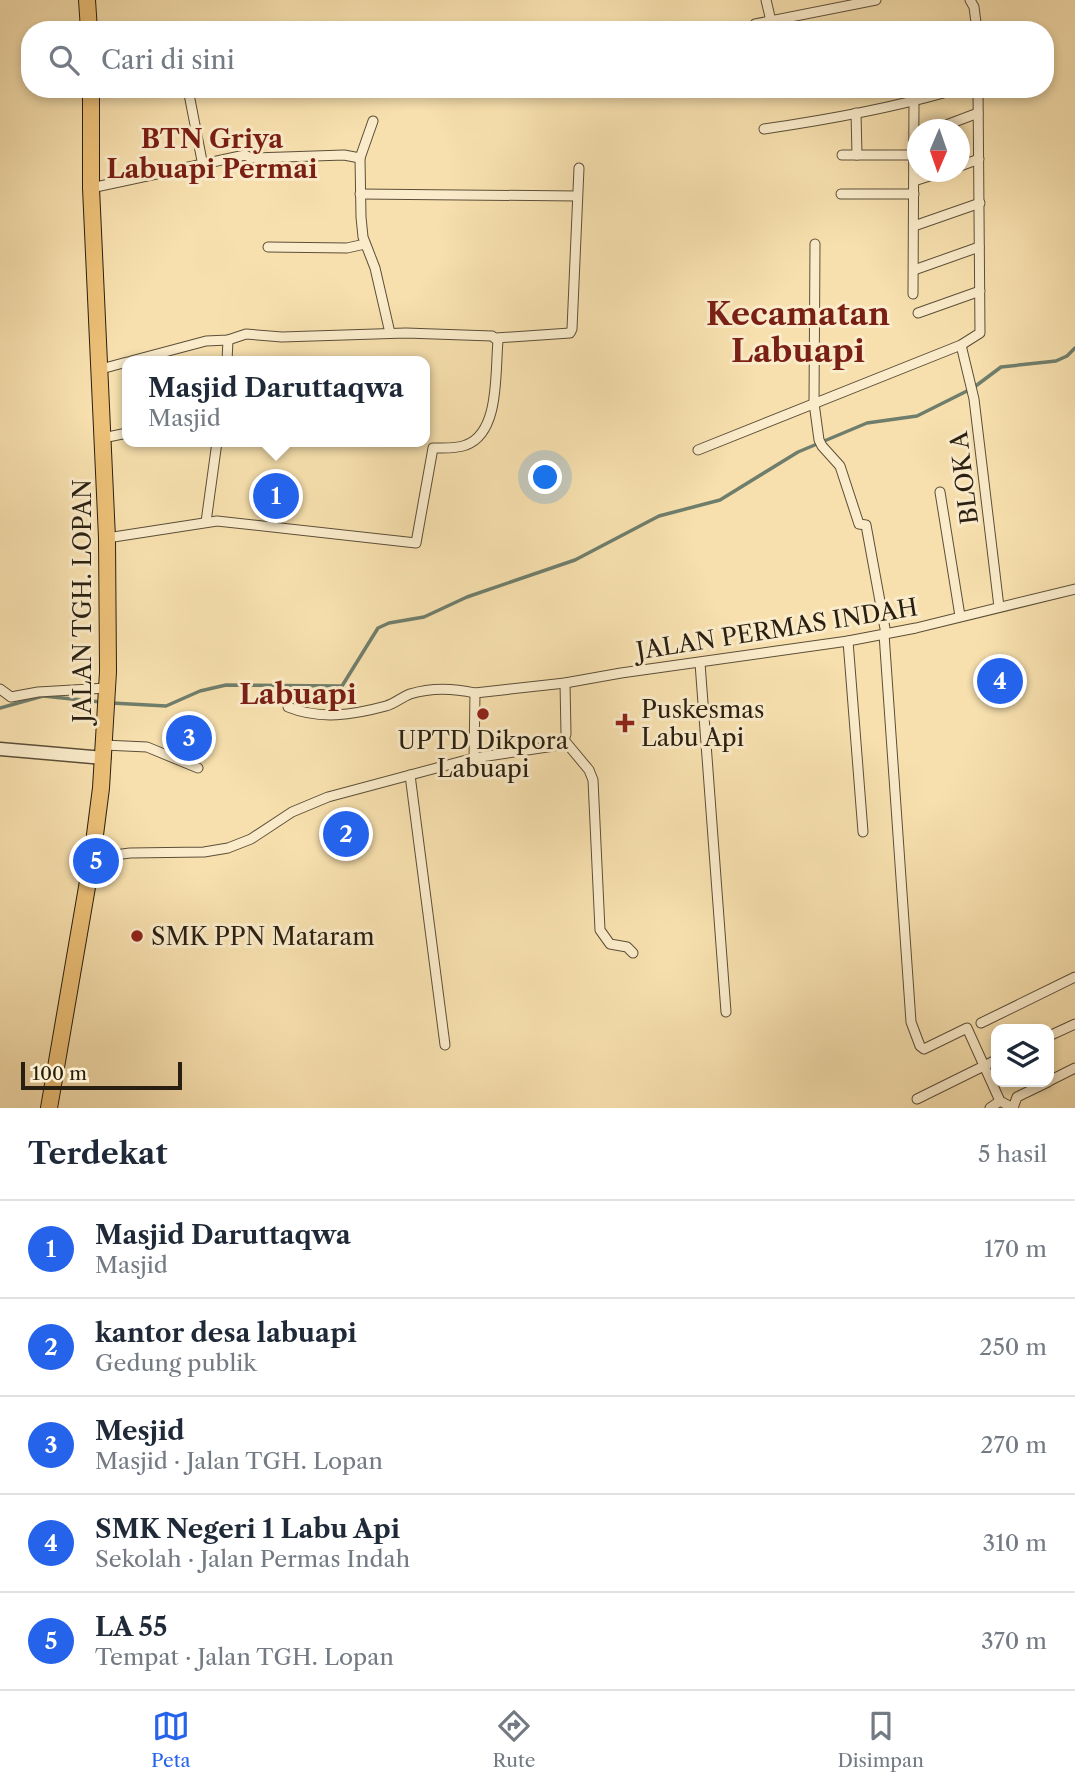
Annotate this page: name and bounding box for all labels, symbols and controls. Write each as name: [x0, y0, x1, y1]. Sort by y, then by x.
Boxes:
search box: [21, 21, 1054, 98]
icon: search: [45, 41, 83, 79]
text: Cari di sini: [101, 44, 235, 76]
north arrow: [907, 119, 970, 182]
district label: BTN Griya Labuapi Permai: [106, 123, 318, 185]
district label: Kecamatan Labuapi: [706, 294, 890, 370]
popup: [122, 356, 430, 447]
text: Masjid Daruttaqwa: [148, 372, 404, 404]
text: Masjid: [148, 404, 221, 432]
street label: BLOK A: [944, 429, 984, 526]
your location: [528, 460, 562, 494]
pin: 1: [253, 470, 299, 522]
street label: JALAN TGH. LOPAN: [68, 479, 97, 727]
street label: JALAN PERMAS INDAH: [630, 592, 920, 666]
pin: 4: [977, 655, 1023, 707]
district label: Labuapi: [239, 677, 357, 711]
place label: Puskesmas Labu Api: [641, 695, 764, 752]
marker: UPTD Dikpora Labuapi: [475, 706, 491, 722]
pin: 3: [166, 712, 212, 764]
marker: Puskesmas Labu Api: [615, 713, 635, 733]
place label: UPTD Dikpora Labuapi: [397, 726, 569, 783]
pin: 2: [323, 808, 369, 860]
pin: 5: [73, 835, 119, 887]
place label: SMK PPN Mataram: [151, 922, 375, 951]
marker: SMK PPN Mataram: [129, 928, 145, 944]
map controls: [991, 1024, 1054, 1087]
button: layers: [991, 1024, 1054, 1087]
scale bar: [21, 1059, 182, 1091]
text: 100 m: [32, 1062, 87, 1085]
text: Terdekat: [28, 1135, 168, 1172]
text: 5 hasil: [978, 1140, 1047, 1168]
text: Masjid Daruttaqwa: [95, 1219, 351, 1251]
text: 1: [46, 1235, 56, 1263]
text: 170 m: [984, 1235, 1047, 1263]
text: Masjid: [95, 1251, 168, 1279]
text: kantor desa labuapi: [95, 1317, 357, 1349]
text: 2: [44, 1333, 58, 1361]
text: 250 m: [979, 1333, 1047, 1361]
text: Gedung publik: [95, 1349, 257, 1377]
text: Mesjid: [95, 1415, 185, 1447]
text: 3: [45, 1431, 58, 1459]
text: 270 m: [980, 1431, 1047, 1459]
text: Masjid · Jalan TGH. Lopan: [95, 1447, 383, 1475]
text: SMK Negeri 1 Labu Api: [95, 1513, 400, 1545]
text: 4: [44, 1529, 58, 1557]
text: 310 m: [983, 1529, 1047, 1557]
text: Sekolah · Jalan Permas Indah: [95, 1545, 410, 1573]
text: LA 55: [95, 1611, 167, 1643]
text: 5: [45, 1627, 57, 1655]
text: 370 m: [981, 1627, 1047, 1655]
text: Tempat · Jalan TGH. Lopan: [95, 1643, 394, 1671]
tab: Peta: [151, 1707, 190, 1772]
tab: Rute: [492, 1707, 535, 1772]
tab: Disimpan: [837, 1707, 924, 1772]

